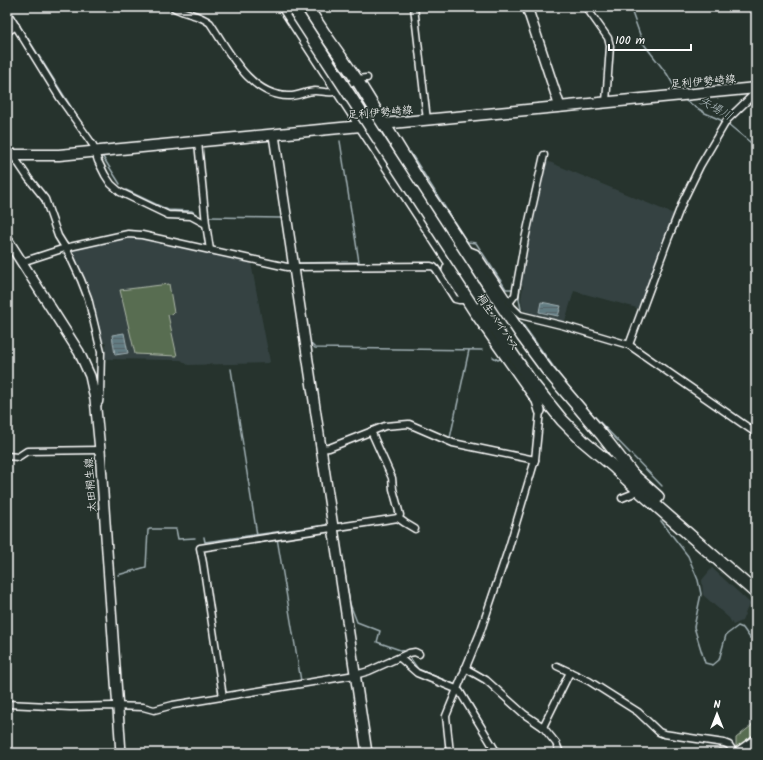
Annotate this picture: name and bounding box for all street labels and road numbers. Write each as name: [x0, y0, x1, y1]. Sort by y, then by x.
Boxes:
street label: 足利伊勢崎線: [669, 70, 737, 94]
street label: 足利伊勢崎線: [346, 101, 414, 125]
street label: 桐生バイパス: [471, 290, 523, 355]
street label: 太田桐生線: [80, 457, 102, 513]

